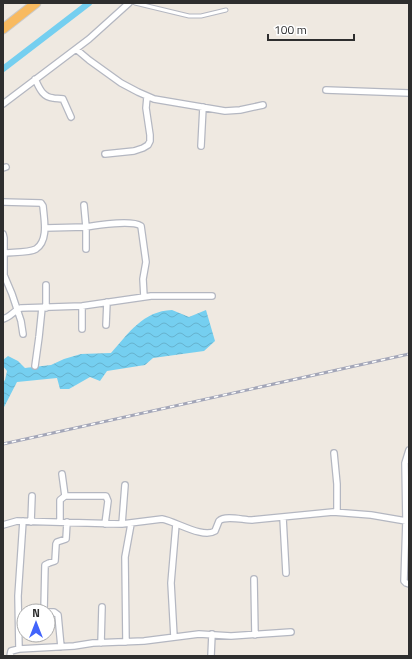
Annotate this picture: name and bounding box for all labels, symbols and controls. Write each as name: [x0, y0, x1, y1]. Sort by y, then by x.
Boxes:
scale bar: [268, 16, 354, 42]
text: 100 m: [274, 20, 307, 39]
north arrow: [16, 603, 56, 643]
text: N: [32, 605, 40, 621]

